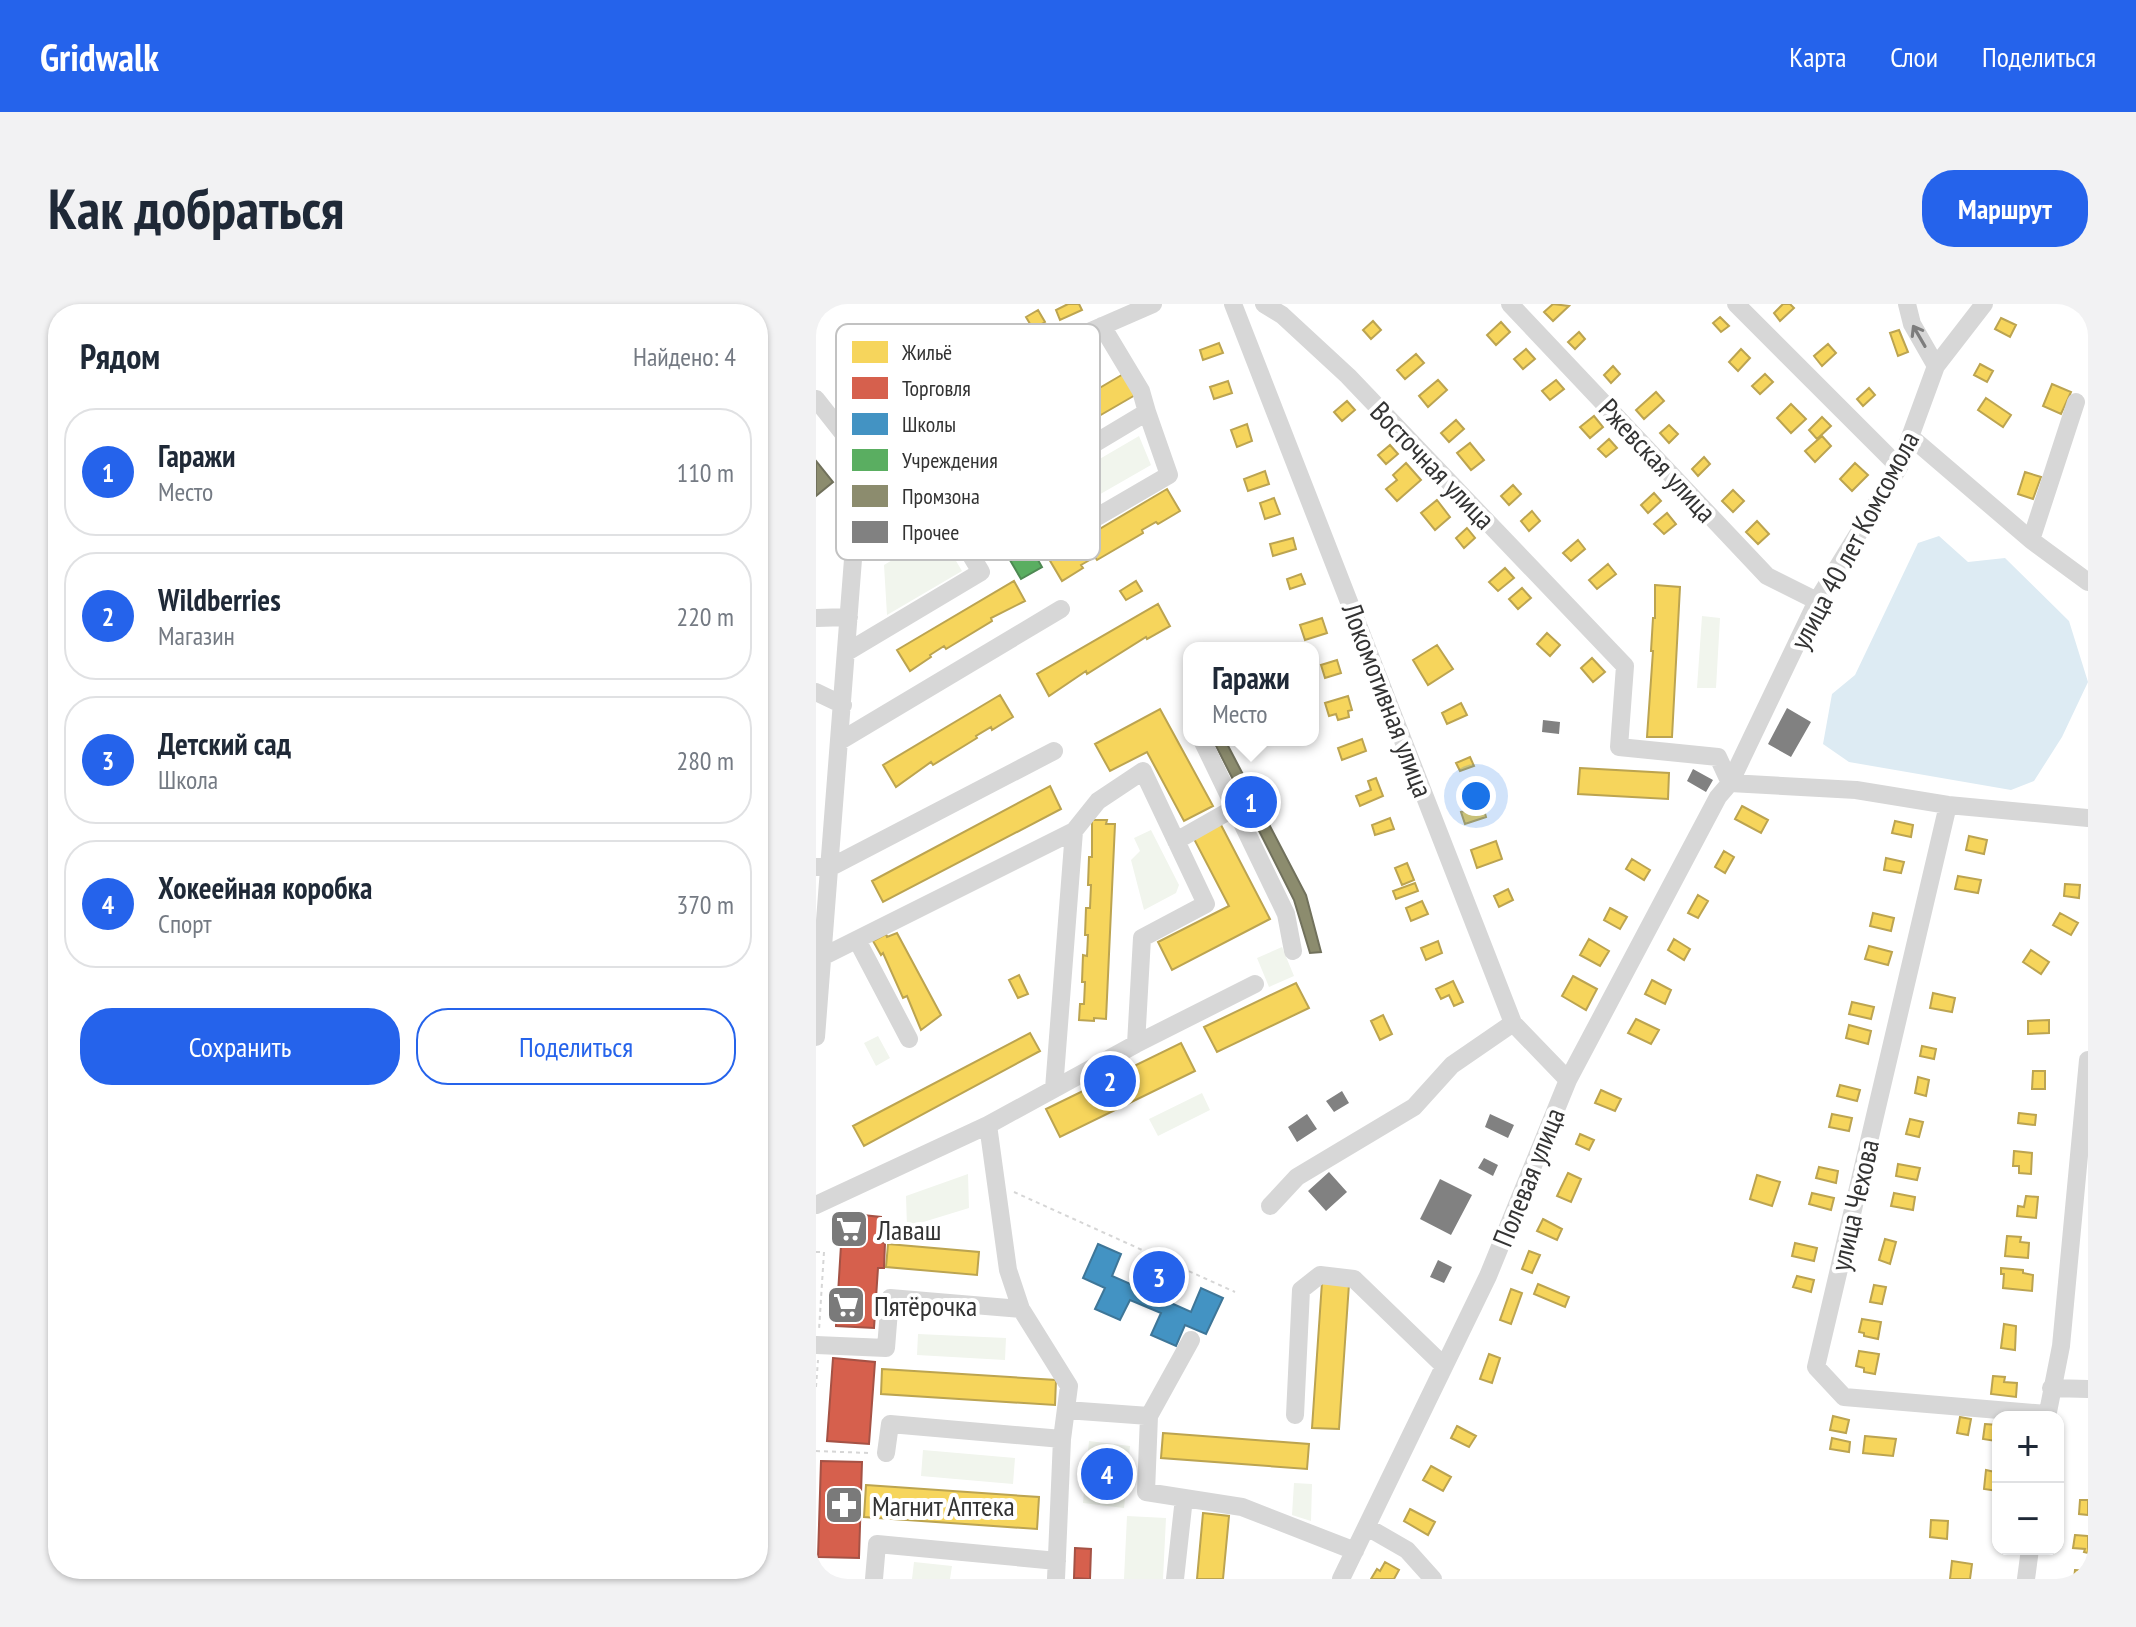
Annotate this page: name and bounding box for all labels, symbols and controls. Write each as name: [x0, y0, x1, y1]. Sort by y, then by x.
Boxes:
text: Gridwalk: [40, 32, 159, 81]
text: Карта: [1789, 38, 1846, 75]
text: Слои: [1890, 38, 1938, 75]
text: Поделиться: [1982, 38, 2096, 75]
button: Маршрут: [1922, 170, 2088, 247]
text: Как добраться: [48, 172, 344, 244]
legend: [836, 324, 1100, 560]
one-way arrow: [1911, 325, 1927, 348]
text: Рядом: [80, 334, 160, 378]
text: Жильё: [901, 338, 952, 366]
text: Найдено: 4: [633, 340, 736, 373]
text: Торговля: [902, 374, 971, 402]
street label: Ржевская улица: [1591, 390, 1725, 530]
street label: Восточная улица: [1363, 393, 1503, 537]
text: Школы: [902, 410, 956, 438]
street label: улица 40 лет Комсомола: [1781, 425, 1927, 655]
text: Гаражи: [158, 436, 236, 475]
text: Учреждения: [902, 446, 998, 474]
text: 1: [102, 456, 114, 489]
text: 110 m: [676, 456, 734, 489]
text: Место: [158, 475, 213, 508]
text: Промзона: [902, 482, 980, 510]
text: Прочее: [902, 518, 959, 546]
text: Wildberries: [158, 580, 281, 619]
street label: Локомотивная улица: [1334, 597, 1442, 802]
text: 2: [102, 600, 114, 633]
text: 220 m: [676, 600, 734, 633]
text: Магазин: [158, 619, 235, 652]
popup: [1183, 642, 1319, 746]
text: Гаражи: [1212, 658, 1290, 697]
text: Место: [1212, 697, 1268, 730]
text: Детский сад: [158, 724, 291, 763]
text: 3: [102, 744, 114, 777]
text: 280 m: [676, 744, 734, 777]
text: Школа: [158, 763, 218, 796]
pin: 1: [1225, 772, 1277, 832]
your location: [1456, 776, 1496, 816]
text: Хокеейная коробка: [158, 868, 372, 907]
text: 4: [102, 888, 114, 921]
text: 370 m: [676, 888, 734, 921]
text: Спорт: [158, 907, 212, 940]
button: Сохранить: [80, 1008, 400, 1085]
button: Поделиться: [416, 1008, 736, 1085]
pin: 2: [1084, 1051, 1136, 1111]
street label: Полевая улица: [1483, 1102, 1573, 1252]
street label: улица Чехова: [1821, 1136, 1887, 1274]
supermarket icon: Лаваш: [828, 1208, 870, 1250]
place label: Лаваш: [876, 1211, 941, 1248]
pin: 3: [1133, 1247, 1185, 1307]
supermarket icon: Пятёрочка: [825, 1284, 867, 1326]
place label: Пятёрочка: [874, 1287, 977, 1324]
map controls: [1992, 1411, 2064, 1555]
button: +: [1992, 1411, 2064, 1483]
pin: 4: [1081, 1444, 1133, 1504]
button: −: [1992, 1483, 2064, 1555]
pharmacy icon: Магнит Аптека: [823, 1484, 865, 1526]
place label: Магнит Аптека: [872, 1487, 1015, 1524]

